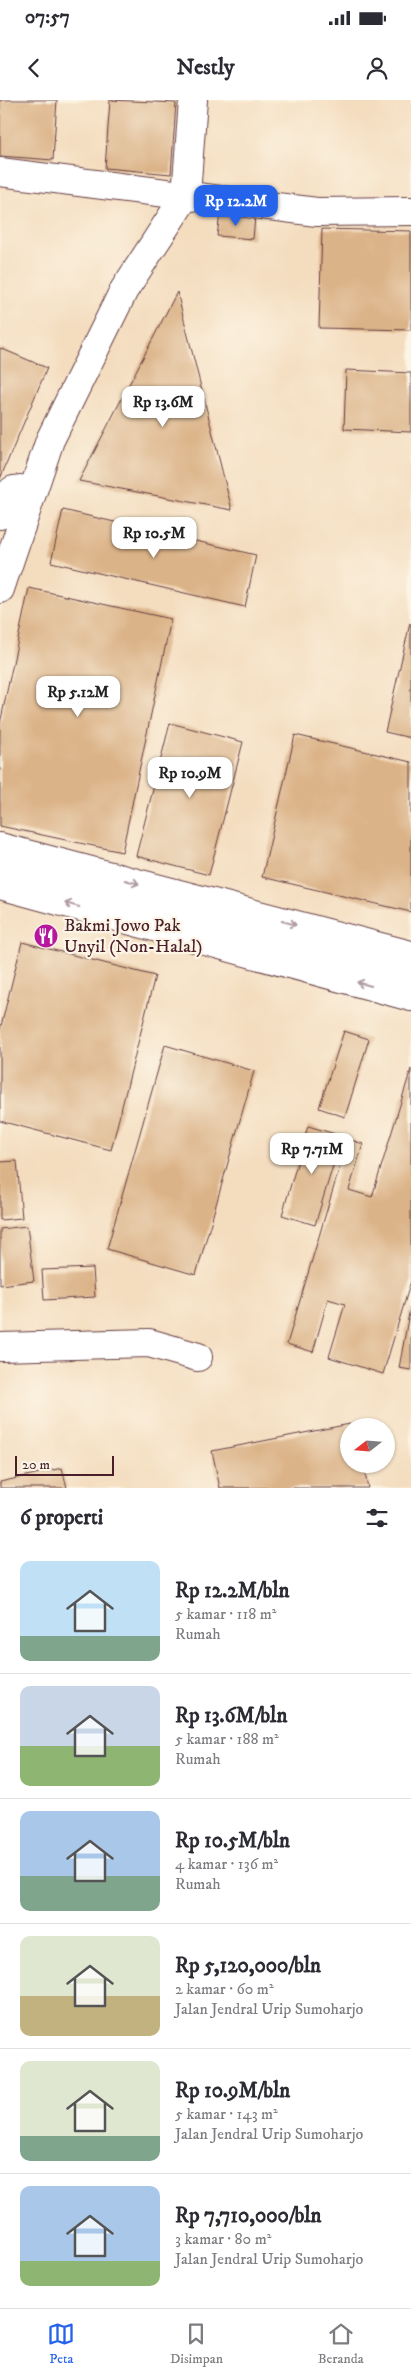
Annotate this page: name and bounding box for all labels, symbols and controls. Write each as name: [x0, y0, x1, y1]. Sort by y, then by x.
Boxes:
text: 07:57: [25, 6, 70, 29]
icon: back: [20, 54, 48, 82]
text: Nestly: [177, 54, 234, 81]
icon: person: [363, 54, 391, 82]
pin: Rp 12.2M: [184, 184, 288, 227]
text: Rp 12.2M: [205, 191, 267, 211]
pin: Rp 13.6M: [111, 386, 215, 428]
text: Rp 13.6M: [133, 392, 193, 412]
pin: Rp 10.5M: [102, 516, 206, 559]
text: Rp 10.5M: [123, 523, 185, 543]
pin: Rp 5.12M: [26, 676, 130, 718]
text: Rp 5.12M: [47, 682, 109, 702]
pin: Rp 10.9M: [138, 756, 242, 799]
text: Rp 10.9M: [159, 763, 221, 783]
one-way arrow: [123, 877, 139, 887]
one-way arrow: [65, 899, 81, 909]
place label: Bakmi Jowo Pak Unyil (Non-Halal): [64, 915, 202, 958]
one-way arrow: [281, 918, 297, 928]
restaurant icon: Bakmi Jowo Pak Unyil (Non-Halal): [33, 923, 59, 949]
one-way arrow: [356, 979, 372, 989]
pin: Rp 7.71M: [260, 1132, 364, 1175]
text: Rp 7.71M: [281, 1139, 343, 1159]
north arrow: [340, 1418, 395, 1472]
map controls: [340, 1418, 395, 1473]
scale bar: [15, 1453, 114, 1476]
text: 20 m: [22, 1456, 50, 1474]
icon: filters: [363, 1504, 391, 1532]
text: 6 properti: [20, 1505, 103, 1531]
text: Rp 12.2M/bln: [175, 1578, 290, 1604]
icon: home: [60, 1581, 120, 1641]
text: 5 kamar · 118 m²: [175, 1604, 277, 1624]
text: Rumah: [175, 1624, 221, 1644]
text: Rp 13.6M/bln: [175, 1703, 287, 1729]
icon: home: [60, 1706, 120, 1766]
text: 5 kamar · 188 m²: [175, 1729, 279, 1749]
text: Rumah: [175, 1749, 221, 1769]
text: Rp 10.5M/bln: [175, 1828, 290, 1854]
icon: home: [60, 1831, 120, 1891]
text: 4 kamar · 136 m²: [175, 1854, 278, 1874]
text: Rumah: [175, 1874, 221, 1894]
text: Rp 5,120,000/bln: [175, 1953, 321, 1979]
icon: home: [60, 1956, 120, 2016]
text: 2 kamar · 60 m²: [175, 1979, 274, 1999]
text: Jalan Jendral Urip Sumoharjo: [175, 1999, 363, 2019]
text: Rp 10.9M/bln: [175, 2078, 290, 2104]
icon: home: [60, 2081, 120, 2141]
text: 5 kamar · 143 m²: [175, 2104, 278, 2124]
text: Jalan Jendral Urip Sumoharjo: [175, 2124, 363, 2144]
text: Rp 7,710,000/bln: [175, 2203, 322, 2229]
icon: home: [60, 2206, 120, 2266]
text: 3 kamar · 80 m²: [175, 2229, 271, 2249]
text: Jalan Jendral Urip Sumoharjo: [175, 2249, 363, 2269]
tab: Peta: [47, 2320, 75, 2368]
tab: Disimpan: [170, 2320, 223, 2368]
tab: Beranda: [318, 2320, 364, 2368]

